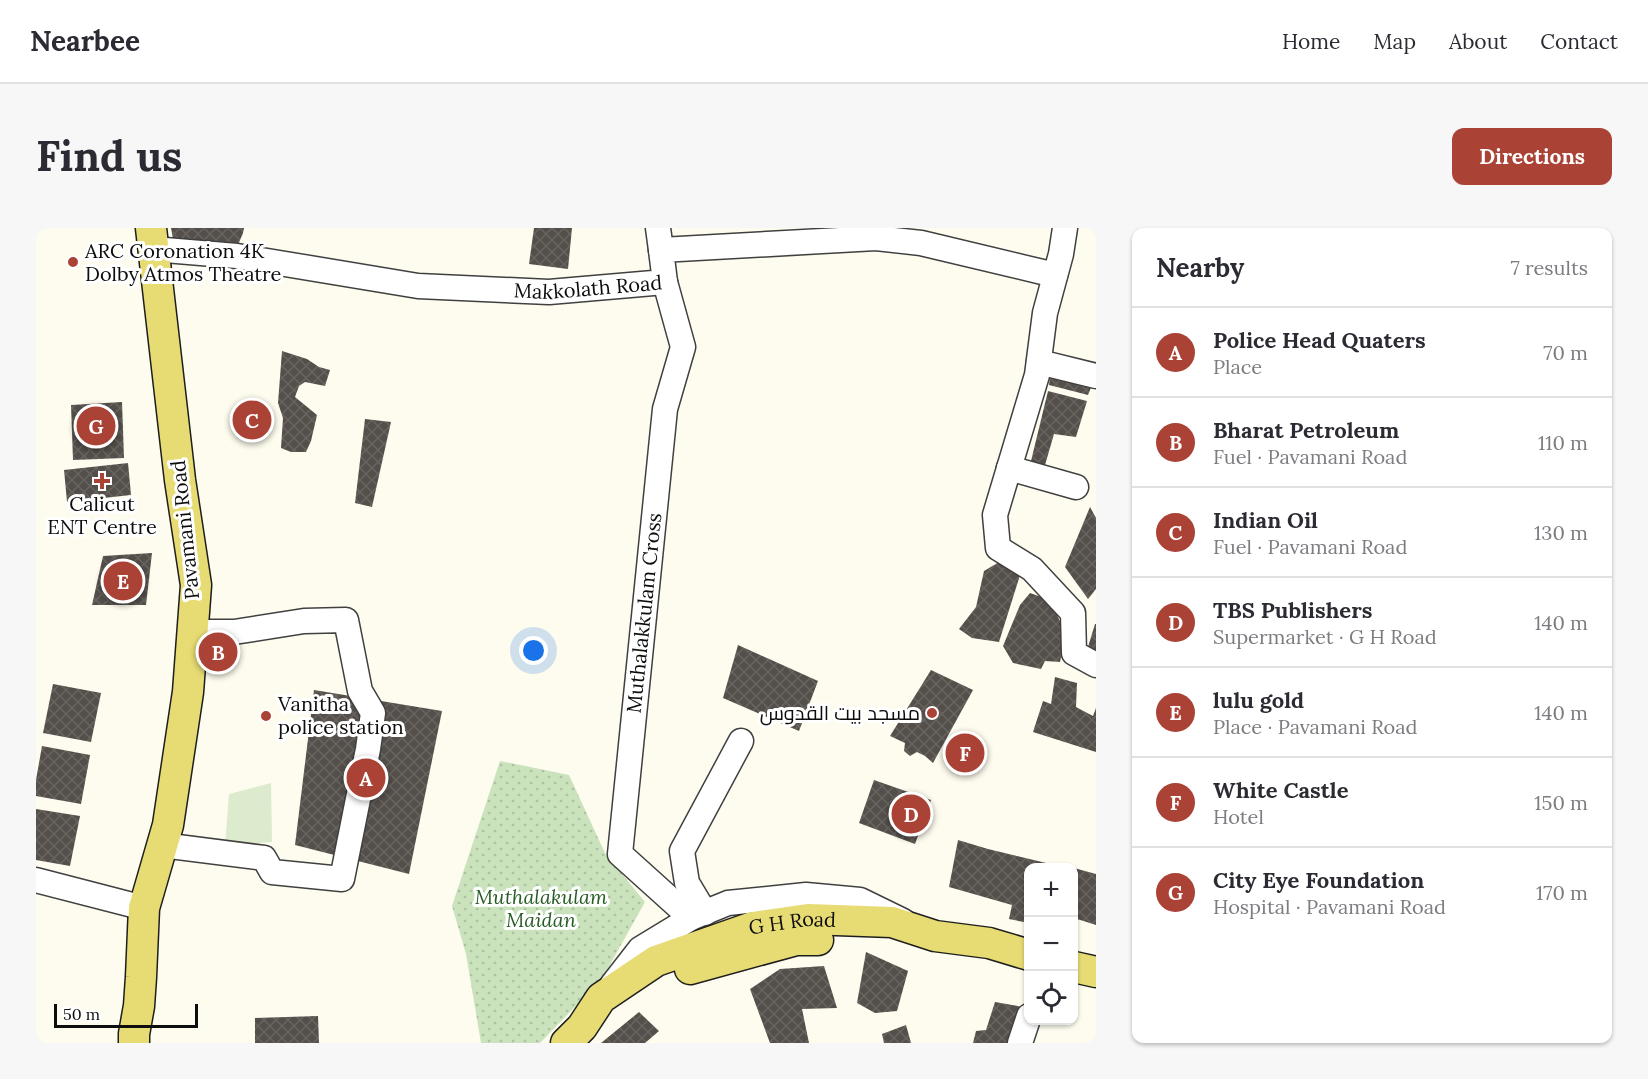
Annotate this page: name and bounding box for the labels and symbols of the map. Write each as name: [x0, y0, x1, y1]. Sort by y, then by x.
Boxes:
place label: ARC Coronation 4K Dolby Atmos Theatre: [84, 238, 282, 286]
marker: ARC Coronation 4K Dolby Atmos Theatre: [66, 255, 80, 269]
street label: Makkolath Road: [513, 269, 663, 304]
pin: C: [232, 398, 272, 442]
pin: G: [76, 404, 116, 448]
street label: Pavamani Road: [165, 459, 204, 601]
marker: Calicut ENT Centre: [93, 472, 111, 490]
place label: Calicut ENT Centre: [47, 491, 157, 539]
street label: Muthalakkulam Cross: [621, 512, 666, 714]
pin: E: [104, 558, 142, 604]
pin: B: [198, 630, 237, 674]
your location: [519, 636, 548, 665]
place label: Vanitha police station: [277, 691, 404, 739]
place label: مسجد بیت القدوس: [760, 700, 920, 726]
marker: مسجد بیت القدوس: [925, 706, 939, 720]
marker: Vanitha police station: [259, 709, 273, 723]
pin: F: [946, 730, 984, 776]
pin: A: [346, 756, 386, 800]
pin: D: [892, 792, 930, 836]
park label: Muthalakulam Maidan: [475, 884, 608, 932]
street label: G H Road: [747, 905, 836, 939]
scale bar: [54, 1001, 198, 1028]

